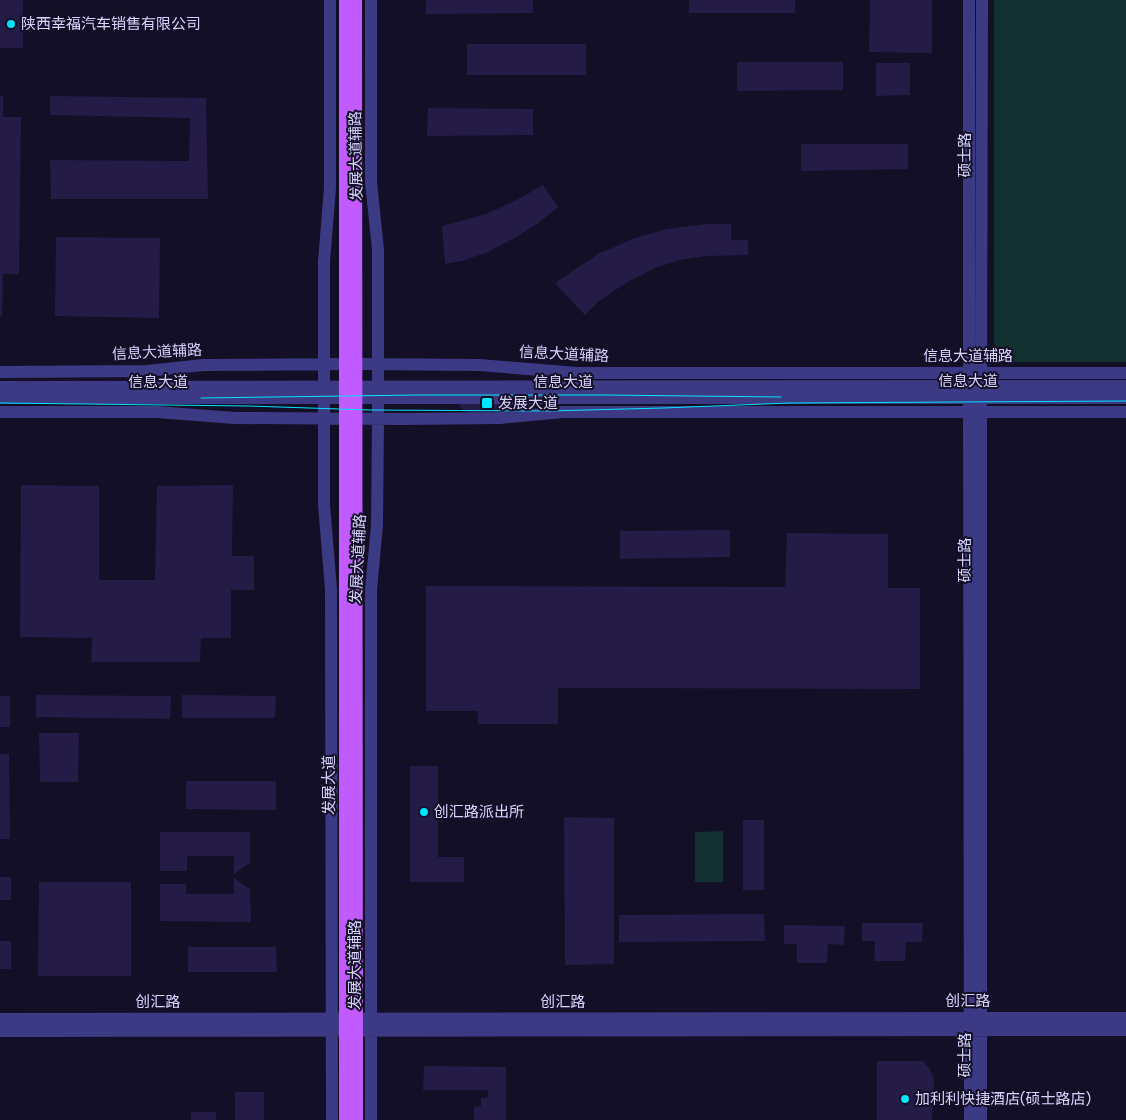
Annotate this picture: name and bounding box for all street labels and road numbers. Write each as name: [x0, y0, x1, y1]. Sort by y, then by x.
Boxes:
street label: 发展大道辅路: [345, 111, 367, 201]
street label: 硕士路: [955, 132, 975, 178]
street label: 信息大道辅路: [112, 340, 202, 364]
street label: 信息大道辅路: [519, 342, 609, 366]
street label: 信息大道辅路: [923, 346, 1013, 366]
street label: 信息大道: [938, 371, 998, 391]
street label: 信息大道: [128, 372, 188, 392]
street label: 信息大道: [533, 372, 593, 392]
street label: 发展大道辅路: [346, 514, 370, 604]
street label: 硕士路: [955, 537, 975, 583]
street label: 发展大道: [319, 755, 339, 815]
street label: 发展大道辅路: [345, 920, 365, 1010]
street label: 创汇路: [945, 991, 991, 1011]
street label: 创汇路: [135, 992, 181, 1012]
street label: 创汇路: [540, 992, 586, 1012]
street label: 硕士路: [955, 1032, 975, 1078]

